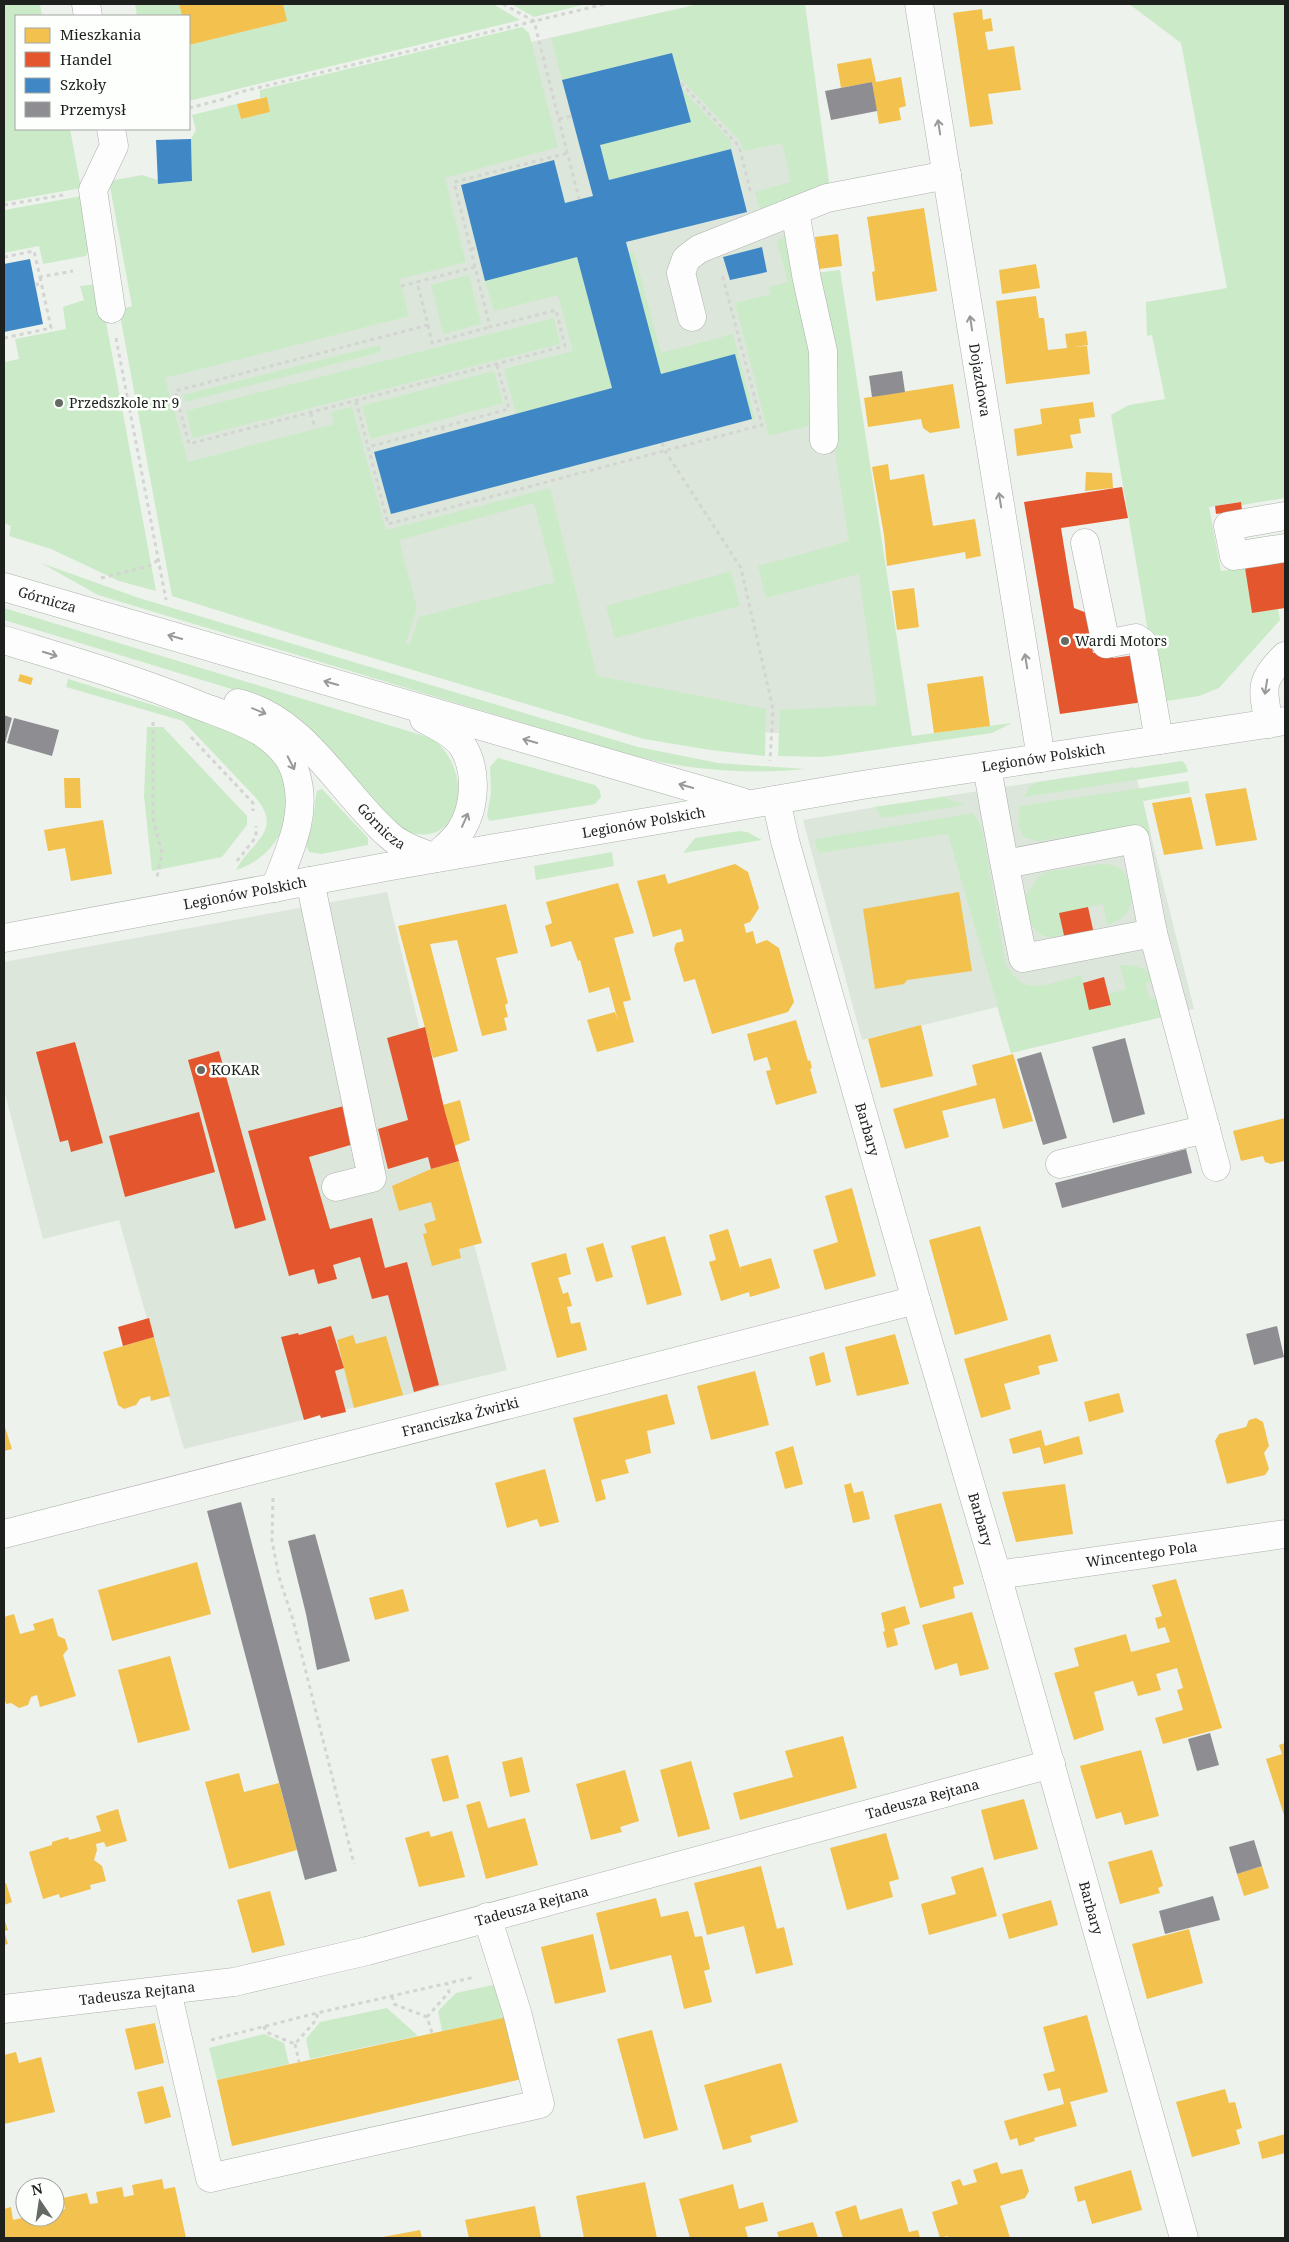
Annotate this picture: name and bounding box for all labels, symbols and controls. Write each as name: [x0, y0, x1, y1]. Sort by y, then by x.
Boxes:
legend: [15, 15, 190, 130]
text: Mieszkania: [60, 24, 141, 44]
text: Handel: [60, 49, 112, 69]
text: Szkoły: [60, 74, 107, 94]
text: Przemysł: [60, 99, 126, 119]
one-way arrow: [934, 120, 944, 136]
one-way arrow: [966, 315, 976, 331]
street label: Dojazdowa: [965, 342, 996, 418]
place label: Przedszkole nr 9: [69, 393, 179, 412]
marker: Przedszkole nr 9: [53, 397, 65, 409]
one-way arrow: [994, 493, 1004, 509]
street label: Górnicza: [16, 582, 79, 617]
place label: Wardi Motors: [1075, 631, 1167, 650]
one-way arrow: [167, 632, 183, 642]
marker: Wardi Motors: [1059, 635, 1071, 647]
one-way arrow: [42, 649, 58, 659]
one-way arrow: [1021, 653, 1031, 669]
one-way arrow: [323, 677, 339, 687]
one-way arrow: [1260, 678, 1270, 694]
one-way arrow: [251, 706, 266, 716]
one-way arrow: [522, 735, 538, 745]
street label: Legionów Polskich: [980, 738, 1107, 776]
one-way arrow: [286, 756, 296, 771]
one-way arrow: [678, 780, 694, 790]
street label: Górnicza: [353, 799, 409, 853]
street label: Legionów Polskich: [580, 802, 707, 842]
one-way arrow: [460, 813, 470, 828]
street label: Legionów Polskich: [182, 872, 308, 913]
place label: KOKAR: [211, 1060, 261, 1079]
marker: KOKAR: [195, 1064, 207, 1076]
street label: Barbary: [851, 1100, 884, 1158]
street label: Franciszka Żwirki: [399, 1392, 521, 1441]
street label: Barbary: [964, 1490, 998, 1548]
street label: Wincentego Pola: [1085, 1537, 1198, 1571]
street label: Tadeusza Rejtana: [864, 1774, 981, 1823]
street label: Barbary: [1075, 1879, 1108, 1937]
street label: Tadeusza Rejtana: [473, 1881, 591, 1930]
street label: Tadeusza Rejtana: [78, 1977, 196, 2009]
north arrow: [15, 2177, 65, 2227]
text: N: [29, 2178, 44, 2199]

